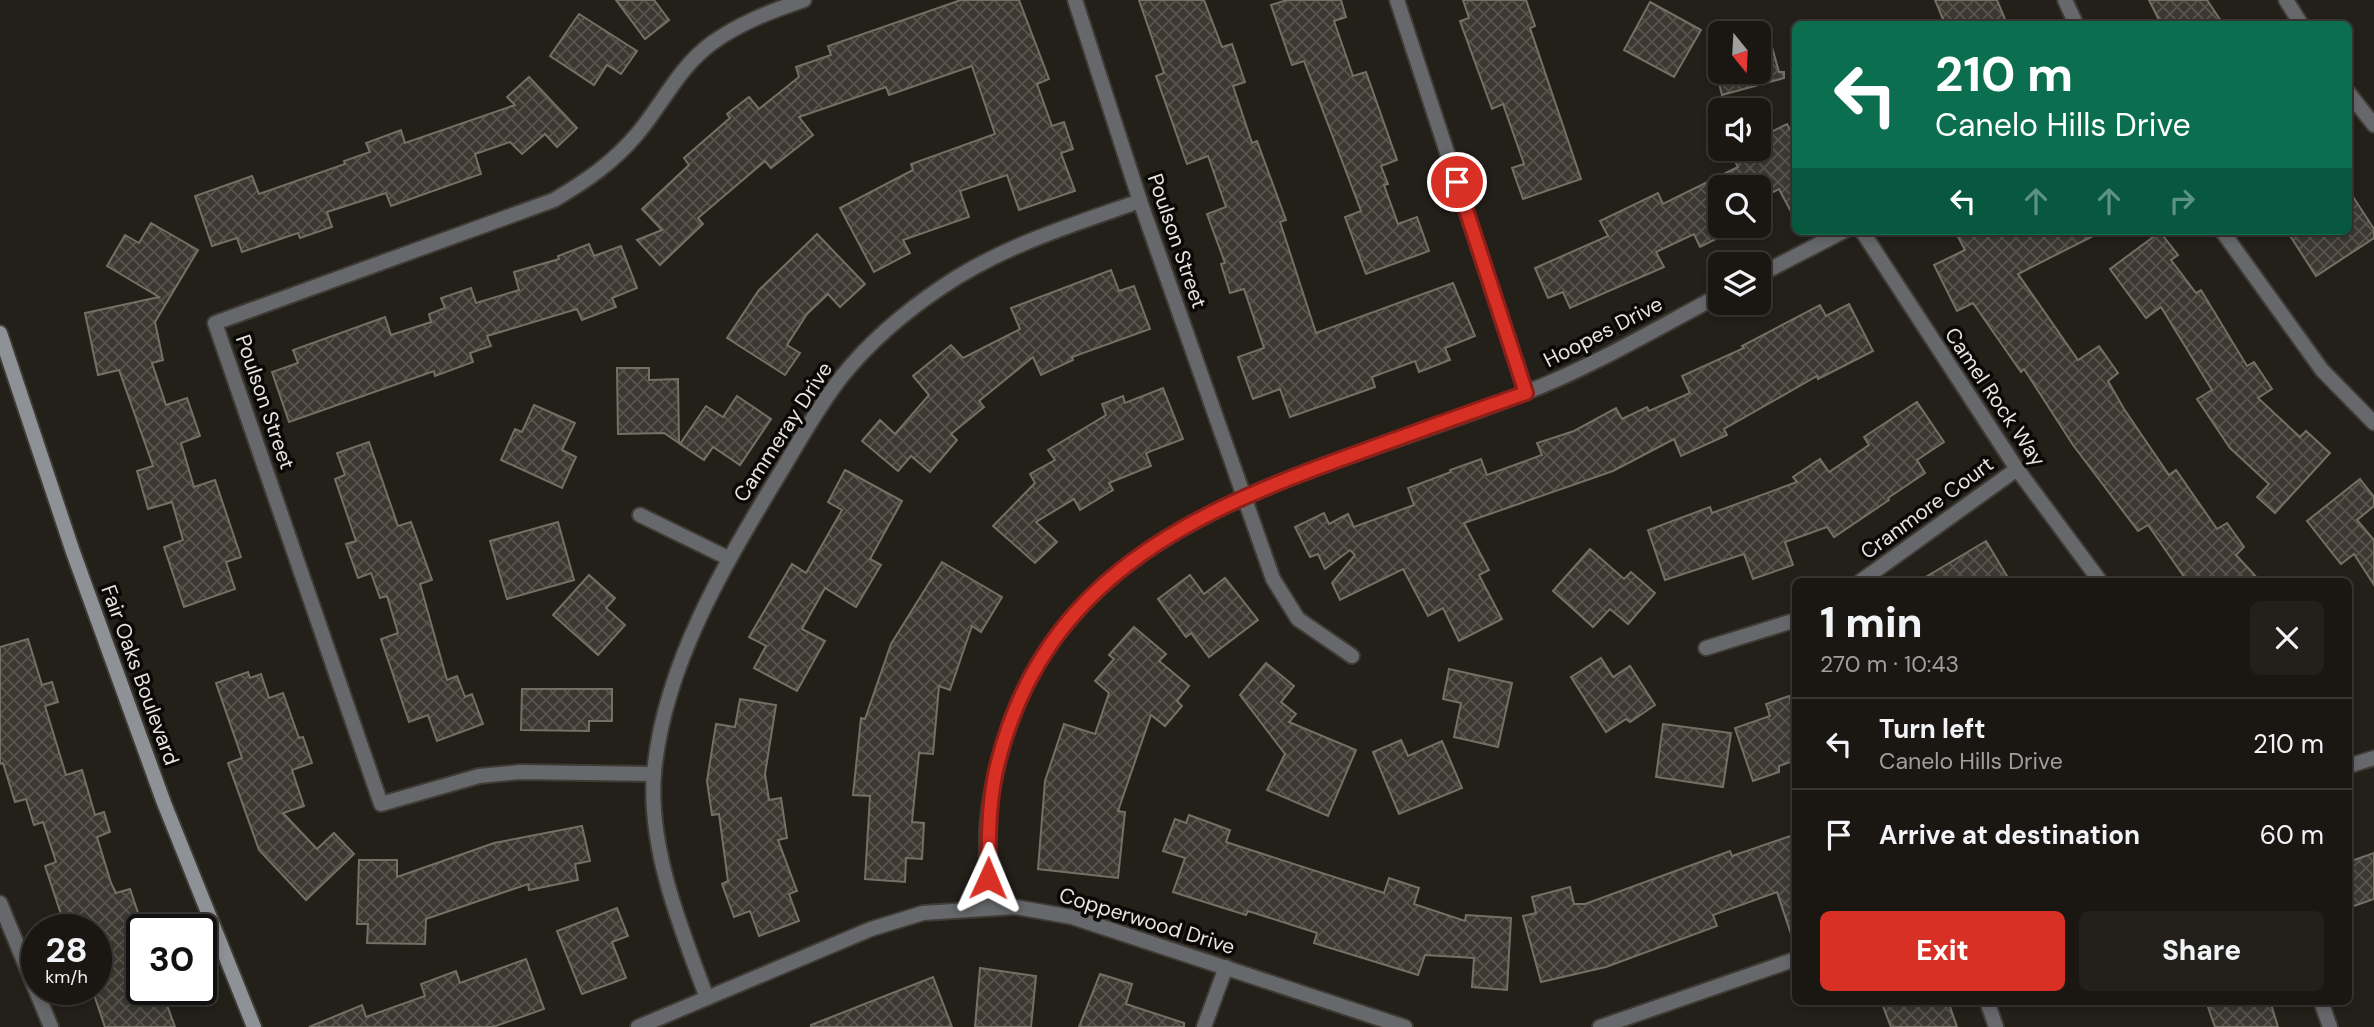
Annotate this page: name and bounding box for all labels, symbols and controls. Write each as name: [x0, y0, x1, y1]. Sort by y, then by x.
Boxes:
north arrow: [1708, 21, 1771, 84]
map controls: [1708, 21, 1771, 315]
text: 210 m: [1935, 42, 2073, 106]
icon: left: [1820, 49, 1911, 140]
button: sound: [1708, 98, 1771, 161]
text: Canelo Hills Drive: [1935, 104, 2191, 146]
pin: [1427, 152, 1487, 212]
icon: arrive: [1438, 163, 1476, 201]
street label: Poulson Street: [1141, 170, 1213, 312]
button: search: [1708, 175, 1771, 238]
icon: left: [1944, 182, 1982, 220]
icon: ahead: [2017, 182, 2055, 220]
icon: ahead: [2090, 182, 2128, 220]
icon: right: [2163, 182, 2201, 220]
button: layers: [1708, 252, 1771, 315]
street label: Hoopes Drive: [1539, 290, 1667, 374]
street label: Camel Rock Way: [1938, 322, 2052, 472]
street label: Poulson Street: [229, 331, 301, 473]
street label: Cammeray Drive: [727, 357, 839, 507]
street label: Cranmore Court: [1855, 450, 1999, 566]
street label: Fair Oaks Boulevard: [94, 581, 186, 769]
text: 1 min: [1820, 595, 1923, 650]
button: close: [2250, 601, 2324, 675]
text: 270 m · 10:43: [1820, 649, 1959, 679]
text: Turn left: [1879, 712, 1986, 746]
icon: left: [1820, 725, 1858, 763]
text: 210 m: [2253, 727, 2324, 761]
text: Canelo Hills Drive: [1879, 746, 2063, 776]
icon: arrive: [1820, 816, 1858, 854]
text: Arrive at destination: [1879, 818, 2140, 852]
text: 60 m: [2260, 818, 2324, 852]
position arrow: [951, 841, 1025, 915]
street label: Copperwood Drive: [1056, 881, 1238, 961]
button: Exit: [1820, 911, 2065, 991]
button: Share: [2079, 911, 2324, 991]
speed limit sign: 30: [126, 914, 217, 1005]
text: 28: [45, 927, 88, 973]
text: km/h: [45, 965, 88, 989]

